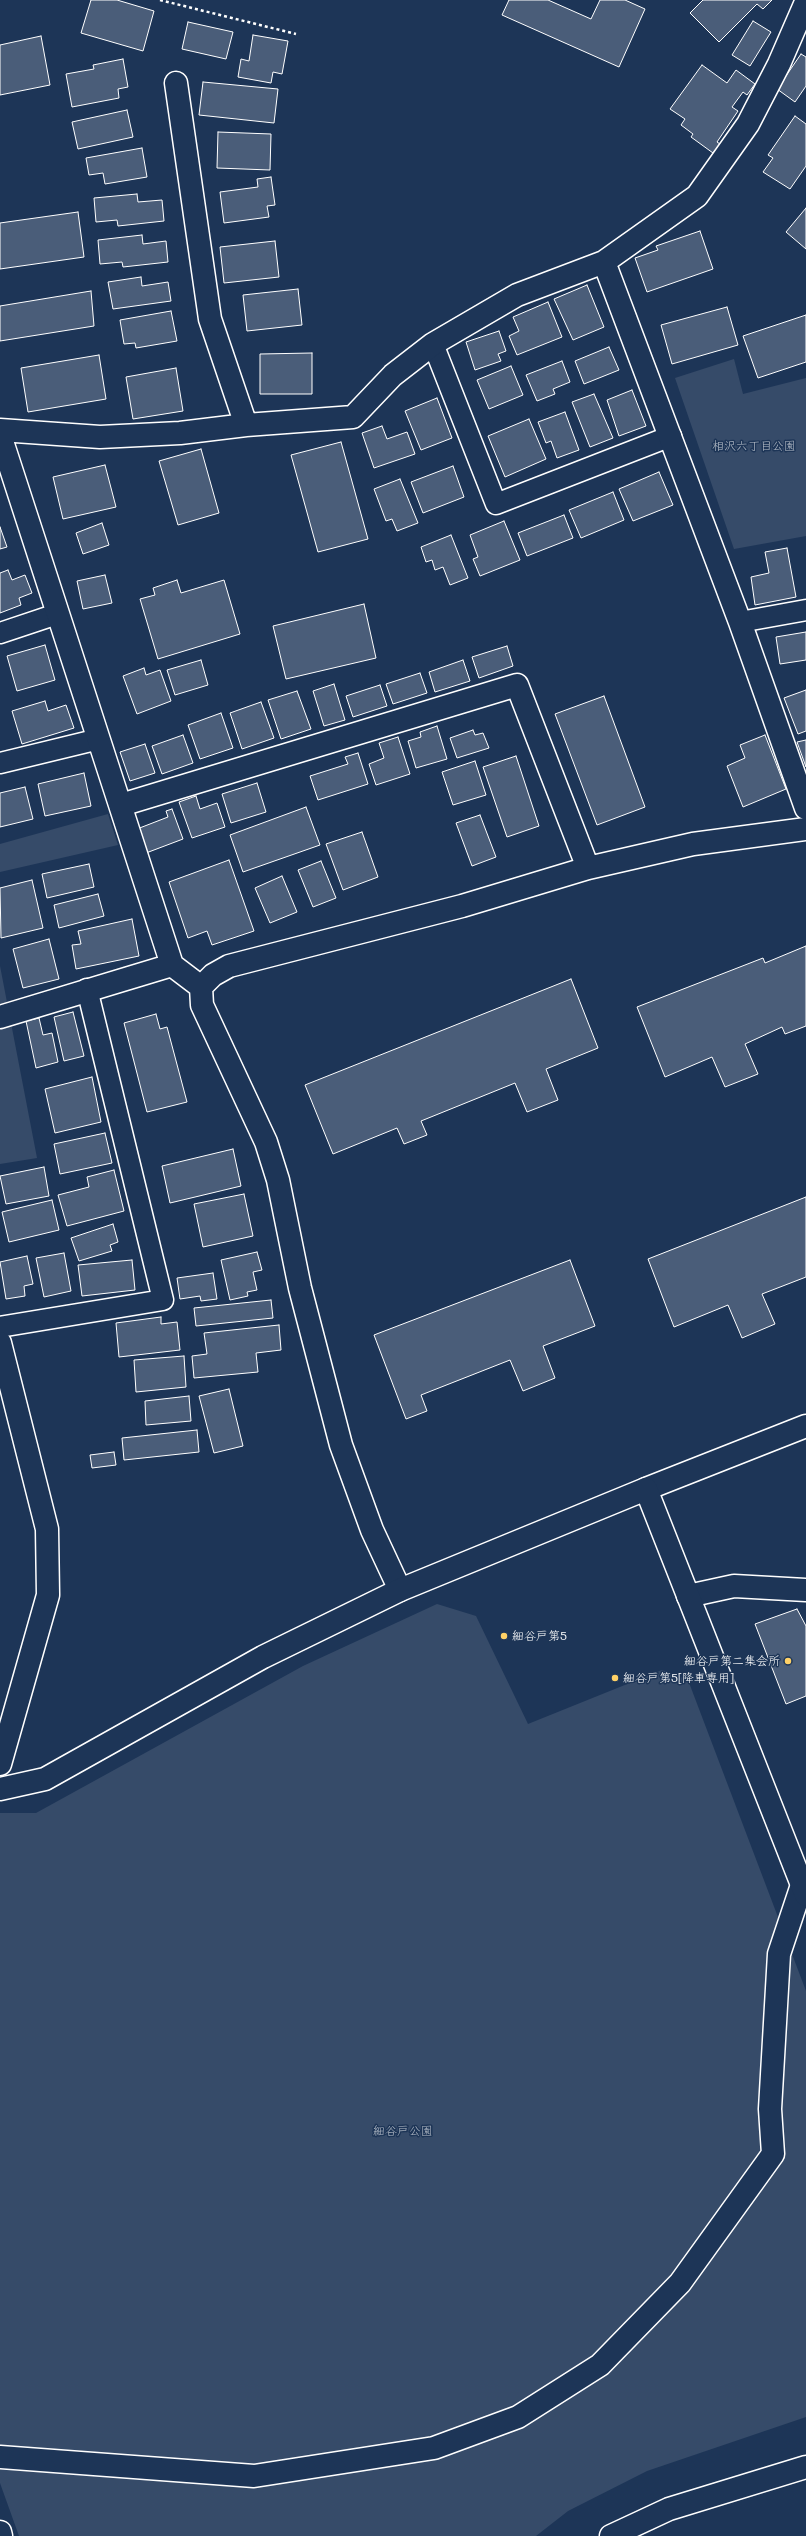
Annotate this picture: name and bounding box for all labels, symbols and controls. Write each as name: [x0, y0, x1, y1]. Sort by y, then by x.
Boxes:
park label: 相沢六丁目公園: [712, 439, 796, 453]
place label: 細谷戸第5: [512, 1629, 567, 1643]
marker: 細谷戸第5: [499, 1631, 509, 1641]
place label: 細谷戸第二集会所: [684, 1654, 780, 1668]
marker: 細谷戸第二集会所: [783, 1656, 793, 1666]
place label: 細谷戸第5[降車専用]: [623, 1671, 734, 1685]
marker: 細谷戸第5[降車専用]: [610, 1673, 620, 1683]
park label: 細谷戸公園: [373, 2124, 433, 2138]

